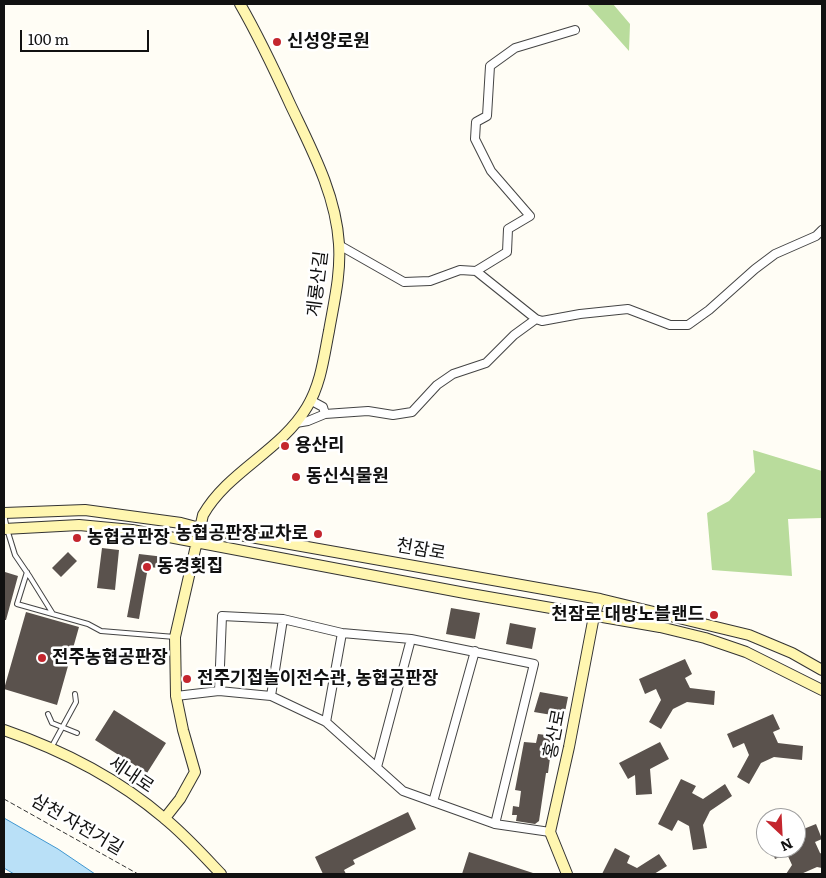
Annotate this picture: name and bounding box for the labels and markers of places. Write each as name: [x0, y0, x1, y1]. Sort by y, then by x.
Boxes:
place label: 신성양로원: [287, 31, 370, 53]
marker: 신성양로원: [271, 36, 283, 48]
place label: 용산리: [295, 435, 345, 457]
marker: 용산리: [279, 440, 291, 452]
place label: 동신식물원: [306, 466, 389, 488]
marker: 동신식물원: [290, 471, 302, 483]
place label: 농협공판장교차로: [176, 523, 308, 545]
place label: 농협공판장: [87, 527, 170, 549]
marker: 농협공판장교차로: [312, 528, 324, 540]
marker: 농협공판장: [71, 532, 83, 544]
place label: 동경횟집: [157, 556, 223, 578]
marker: 동경횟집: [141, 561, 153, 573]
place label: 천잠로 대방노블랜드: [551, 604, 704, 626]
marker: 천잠로 대방노블랜드: [708, 609, 720, 621]
place label: 전주농협공판장: [52, 647, 168, 669]
marker: 전주농협공판장: [36, 652, 48, 664]
place label: 전주기접놀이전수관, 농협공판장: [197, 668, 438, 690]
marker: 전주기접놀이전수관, 농협공판장: [181, 673, 193, 685]

